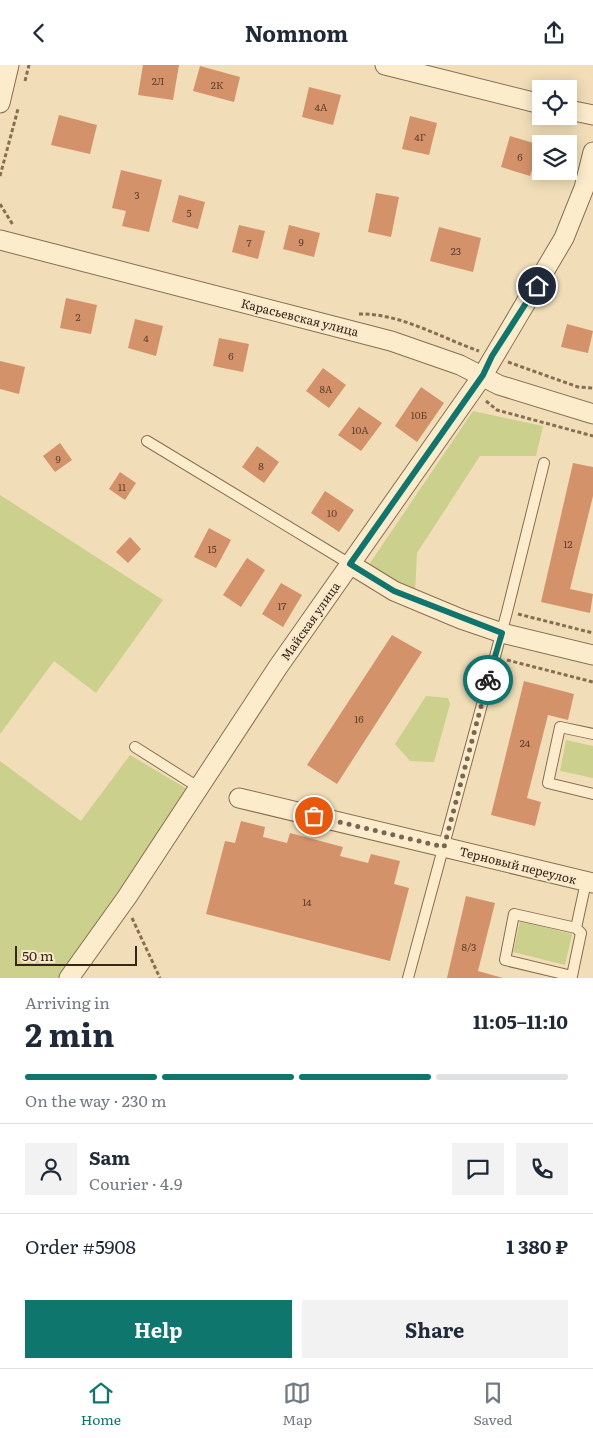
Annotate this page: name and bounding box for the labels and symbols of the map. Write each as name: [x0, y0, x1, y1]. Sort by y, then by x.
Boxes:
house number: 2Л: [152, 73, 164, 88]
house number: 2К: [211, 77, 224, 92]
house number: 4А: [315, 99, 328, 114]
house number: 4Г: [414, 129, 426, 144]
house number: 6: [517, 149, 523, 164]
house number: 3: [134, 187, 140, 202]
house number: 5: [186, 205, 192, 220]
house number: 9: [298, 234, 304, 249]
house number: 7: [246, 235, 252, 250]
house number: 23: [451, 243, 461, 258]
pin: [516, 265, 558, 307]
street label: Карасьевская улица: [239, 294, 361, 340]
house number: 2: [75, 309, 81, 324]
house number: 4: [143, 330, 149, 345]
house number: 6: [228, 348, 234, 363]
house number: 8А: [320, 381, 333, 396]
house number: 10Б: [411, 407, 428, 422]
house number: 10А: [351, 422, 369, 437]
house number: 9: [55, 451, 61, 466]
house number: 8: [258, 458, 264, 473]
house number: 11: [118, 479, 126, 494]
house number: 10: [327, 505, 337, 520]
house number: 12: [563, 536, 573, 551]
house number: 15: [207, 541, 217, 556]
street label: Майская улица: [276, 577, 344, 664]
house number: 17: [278, 598, 286, 613]
courier: [463, 655, 513, 705]
house number: 16: [354, 711, 364, 726]
house number: 24: [520, 735, 531, 750]
pin: [293, 795, 335, 837]
street label: Терновый переулок: [458, 842, 578, 888]
house number: 14: [302, 894, 312, 909]
house number: 8/3: [461, 939, 477, 954]
scale bar: [15, 943, 138, 966]

